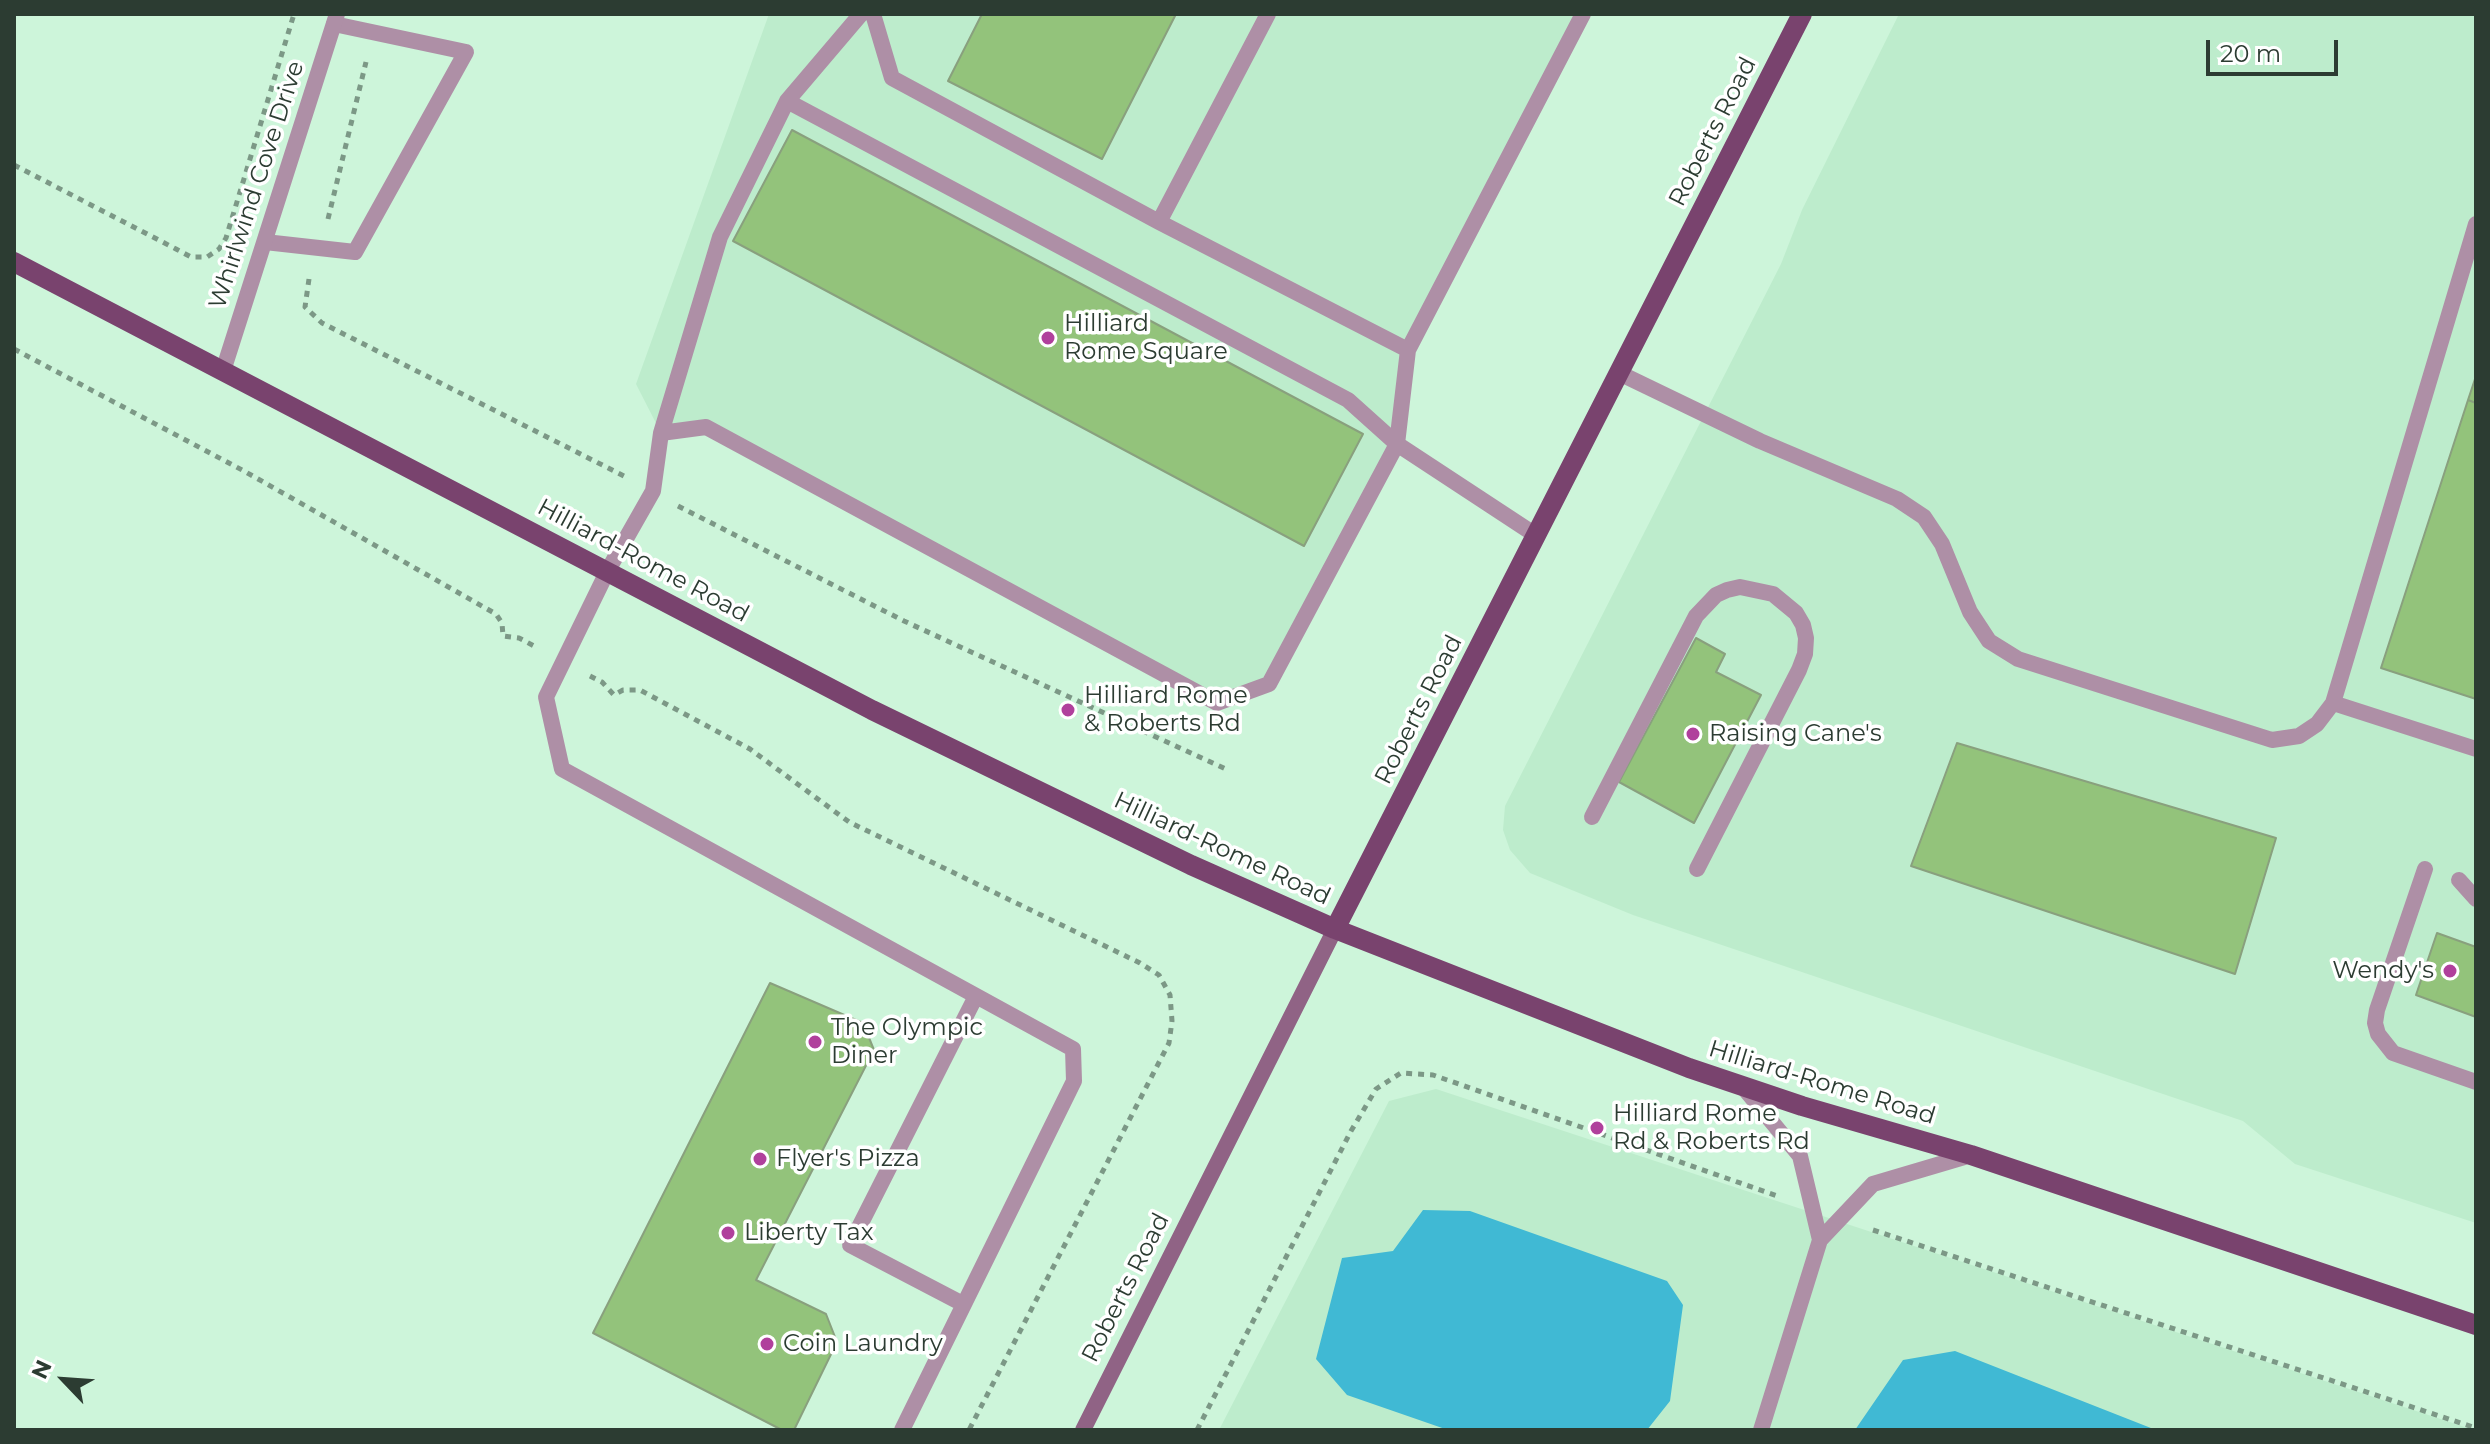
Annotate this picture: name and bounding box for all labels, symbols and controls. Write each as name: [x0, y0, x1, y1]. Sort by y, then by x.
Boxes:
scale bar: [2210, 24, 2342, 74]
text: 20 m: [2220, 39, 2281, 68]
street label: Roberts Road: [1663, 53, 1763, 211]
street label: Whirlwind Cove Drive: [203, 58, 311, 312]
place label: Hilliard Rome Square: [1064, 310, 1228, 366]
marker: Hilliard Rome Square: [1039, 329, 1057, 347]
street label: Hilliard-Rome Road: [532, 493, 754, 629]
street label: Roberts Road: [1369, 631, 1469, 789]
place label: Hilliard Rome & Roberts Rd: [1084, 682, 1248, 738]
marker: Hilliard Rome & Roberts Rd: [1059, 701, 1077, 719]
place label: Raising Cane's: [1709, 720, 1882, 748]
marker: Raising Cane's: [1684, 725, 1702, 743]
street label: Hilliard-Rome Road: [1109, 786, 1335, 912]
place label: Wendy's: [2332, 957, 2434, 985]
marker: Wendy's: [2441, 962, 2459, 980]
place label: The Olympic Diner: [831, 1014, 983, 1070]
marker: The Olympic Diner: [806, 1033, 824, 1051]
street label: Hilliard-Rome Road: [1705, 1035, 1939, 1131]
place label: Hilliard Rome Rd & Roberts Rd: [1613, 1100, 1810, 1156]
marker: Hilliard Rome Rd & Roberts Rd: [1588, 1119, 1606, 1137]
place label: Flyer's Pizza: [776, 1145, 920, 1173]
marker: Flyer's Pizza: [751, 1150, 769, 1168]
street label: Roberts Road: [1076, 1209, 1176, 1367]
place label: Liberty Tax: [744, 1219, 874, 1247]
marker: Liberty Tax: [719, 1224, 737, 1242]
place label: Coin Laundry: [783, 1330, 943, 1358]
marker: Coin Laundry: [758, 1335, 776, 1353]
north arrow: [24, 1340, 104, 1420]
text: N: [26, 1356, 58, 1383]

